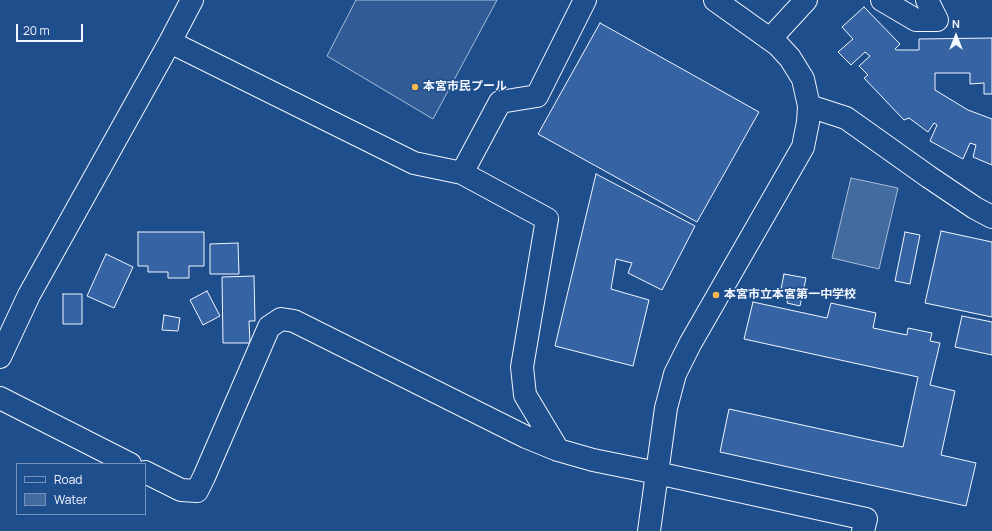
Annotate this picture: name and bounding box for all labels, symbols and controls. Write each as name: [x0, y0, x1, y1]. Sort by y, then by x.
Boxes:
scale bar: [18, 16, 85, 42]
north arrow: [936, 16, 976, 56]
text: N: [952, 16, 960, 31]
text: 20 m: [23, 22, 50, 39]
place label: 本宮市民プール: [423, 80, 507, 94]
marker: 本宮市民プール: [410, 82, 420, 92]
place label: 本宮市立本宮第一中学校: [724, 288, 856, 302]
marker: 本宮市立本宮第一中学校: [711, 290, 721, 300]
legend: [16, 463, 146, 515]
text: Road: [54, 471, 82, 488]
text: Water: [54, 491, 87, 508]

